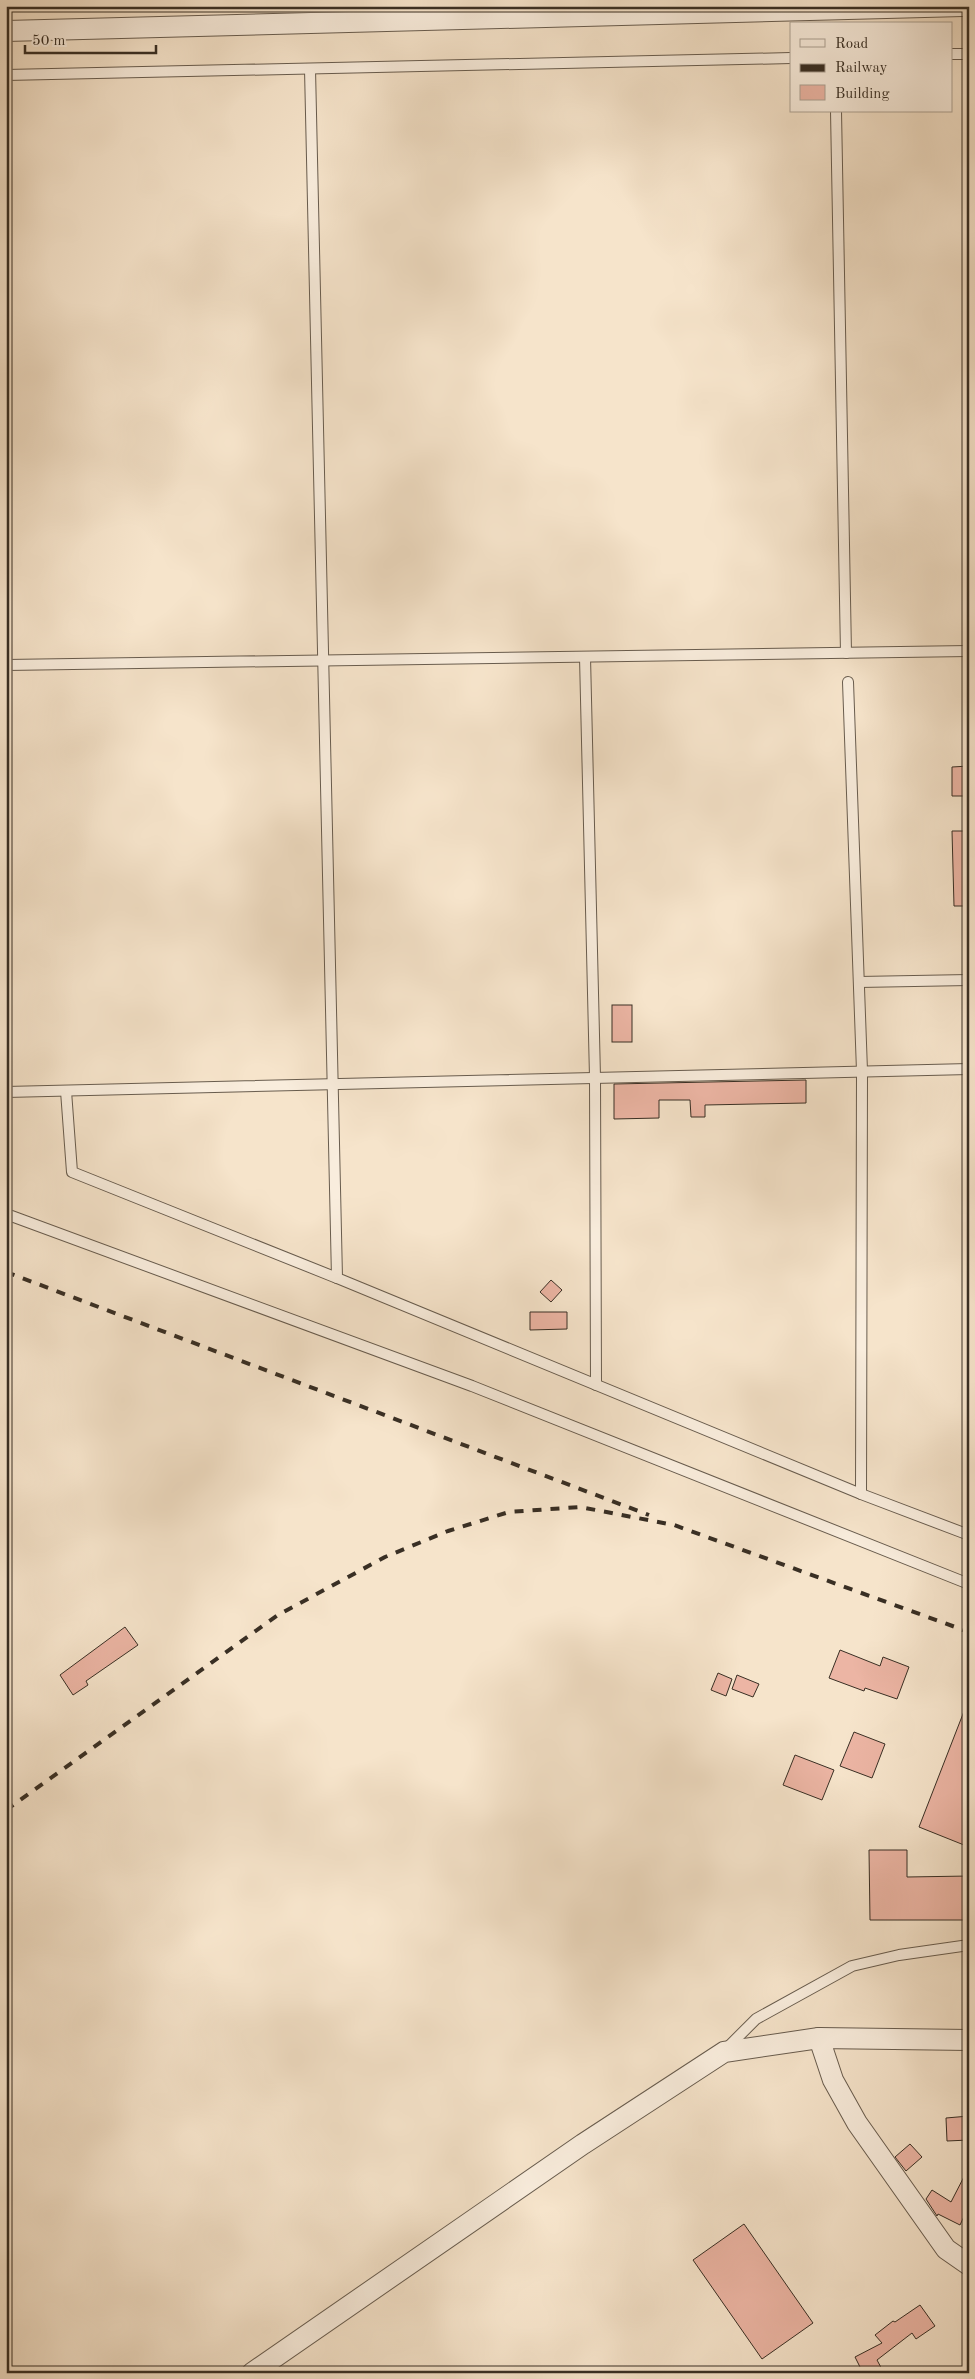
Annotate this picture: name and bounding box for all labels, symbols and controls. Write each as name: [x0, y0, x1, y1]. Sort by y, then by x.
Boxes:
scale bar: [25, 22, 156, 54]
legend: [790, 22, 952, 112]
text: 50 m: [32, 34, 66, 49]
text: Road: [835, 37, 869, 52]
text: Railway: [835, 61, 888, 76]
text: Building: [835, 87, 890, 102]

